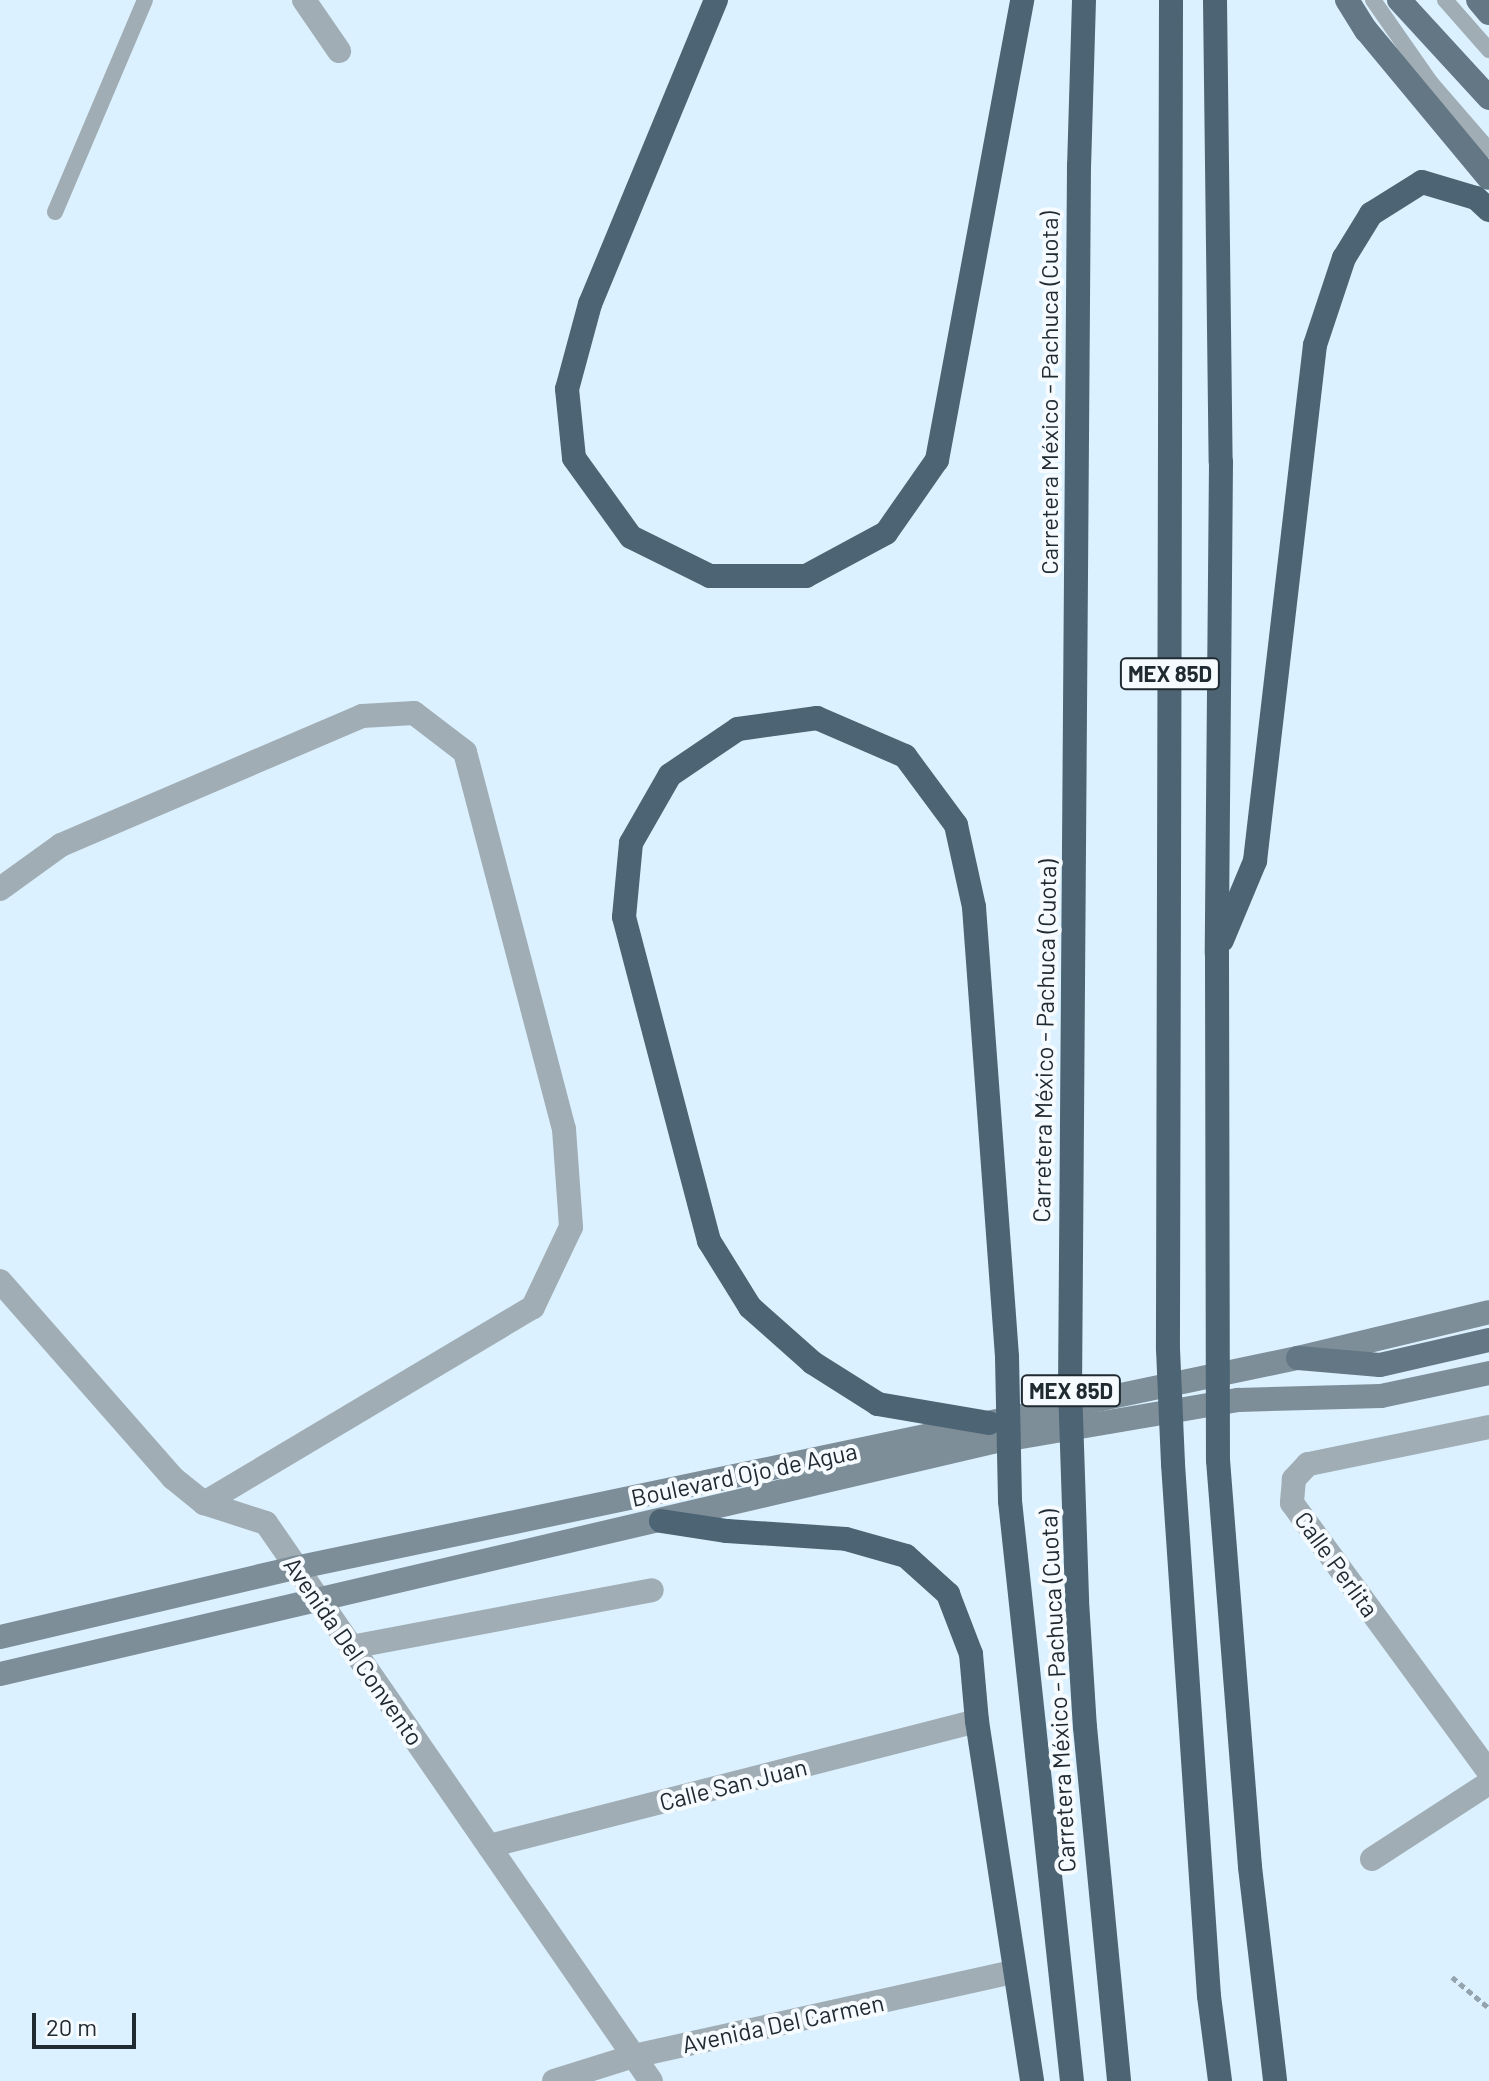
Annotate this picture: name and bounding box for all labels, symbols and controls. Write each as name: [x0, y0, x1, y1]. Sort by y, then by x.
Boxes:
street label: Carretera México - Pachuca (Cuota): [1035, 211, 1063, 575]
road number: MEX 85D: [1118, 656, 1222, 692]
street label: Carretera México - Pachuca (Cuota): [1026, 859, 1062, 1223]
road number: MEX 85D: [1019, 1373, 1123, 1409]
street label: Boulevard Ojo de Agua: [628, 1436, 860, 1512]
street label: Calle Perlita: [1289, 1506, 1385, 1622]
street label: Carretera México - Pachuca (Cuota): [1033, 1509, 1081, 1873]
street label: Avenida Del Convento: [278, 1551, 430, 1751]
street label: Calle San Juan: [656, 1752, 810, 1816]
street label: Avenida Del Carmen: [679, 1988, 887, 2058]
scale bar: [36, 1997, 140, 2047]
text: 20 m: [46, 2012, 97, 2041]

